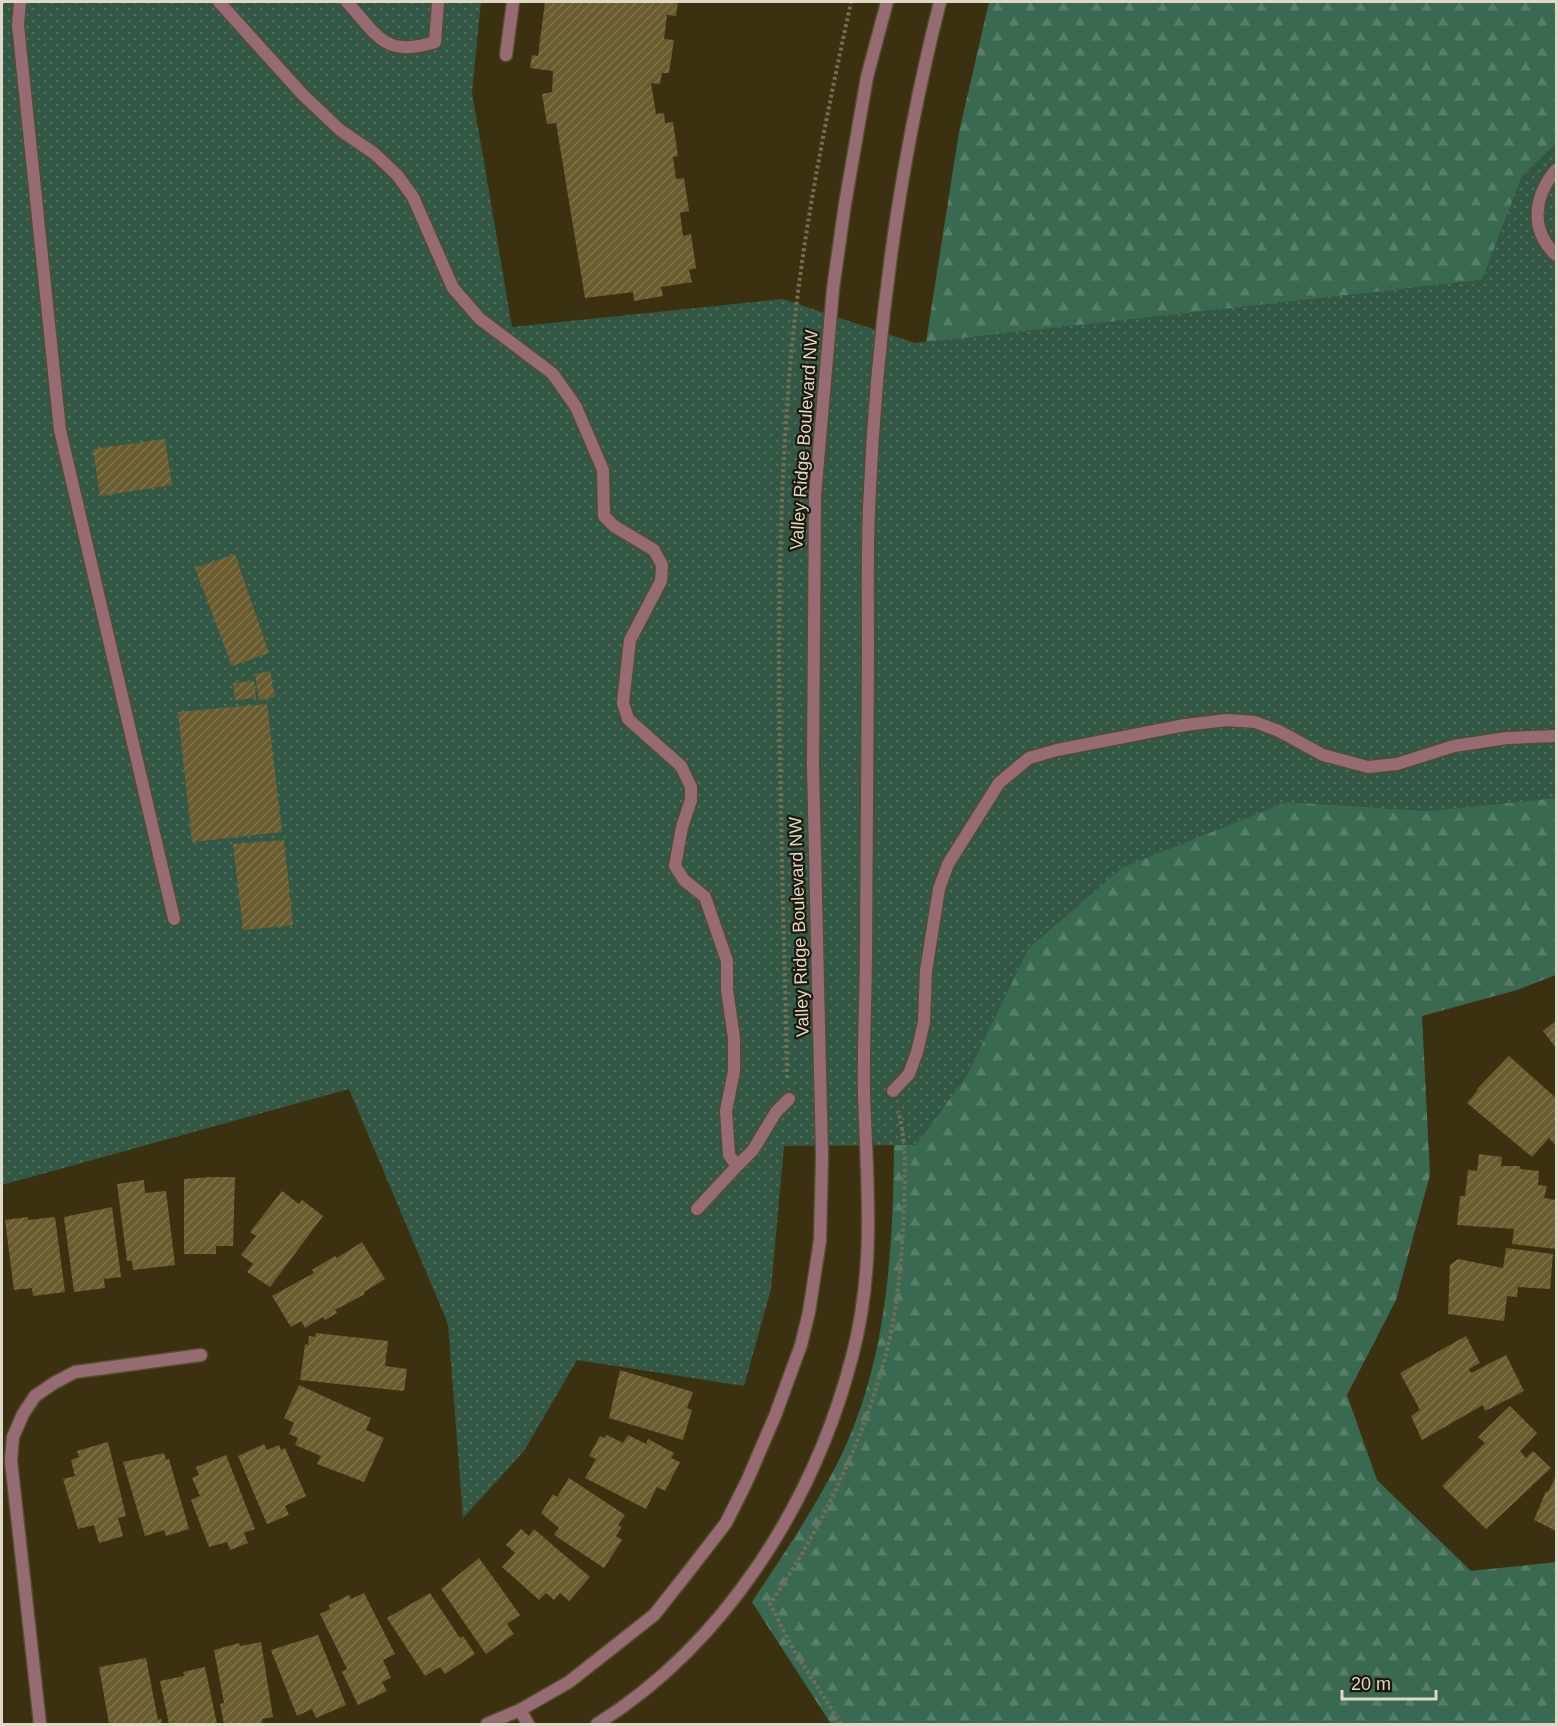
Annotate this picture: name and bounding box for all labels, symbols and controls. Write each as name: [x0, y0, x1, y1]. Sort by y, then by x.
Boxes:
street label: Valley Ridge Boulevard NW: [786, 329, 822, 551]
street label: Valley Ridge Boulevard NW: [785, 816, 813, 1038]
scale bar: [1342, 1663, 1436, 1701]
text: 20 m: [1351, 1674, 1391, 1694]

